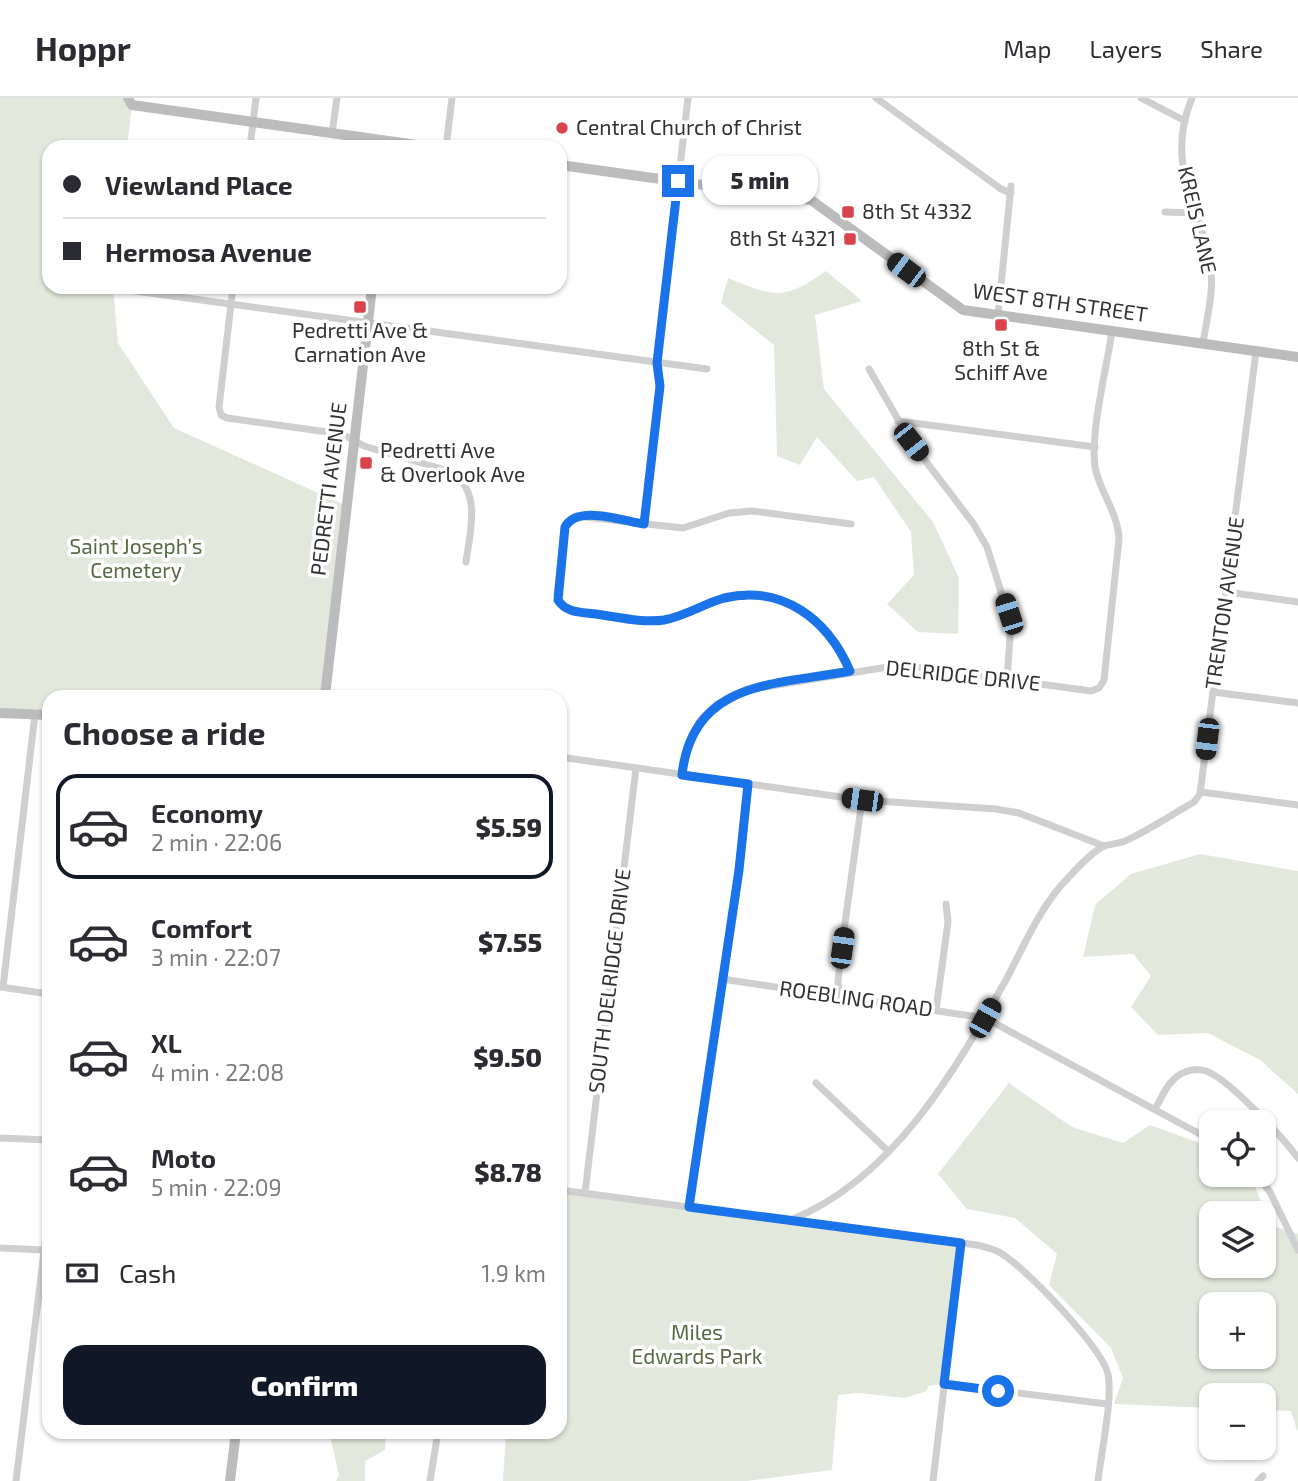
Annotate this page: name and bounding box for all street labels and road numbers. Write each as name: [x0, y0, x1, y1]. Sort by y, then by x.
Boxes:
street label: KREIS LANE: [1174, 163, 1223, 276]
street label: WEST 8TH STREET: [971, 277, 1149, 326]
street label: PEDRETTI AVENUE: [304, 401, 351, 577]
street label: TRENTON AVENUE: [1199, 515, 1248, 691]
street label: DELRIDGE DRIVE: [885, 654, 1042, 695]
street label: SOUTH DELRIDGE DRIVE: [582, 867, 635, 1095]
street label: ROEBLING ROAD: [778, 974, 935, 1021]

